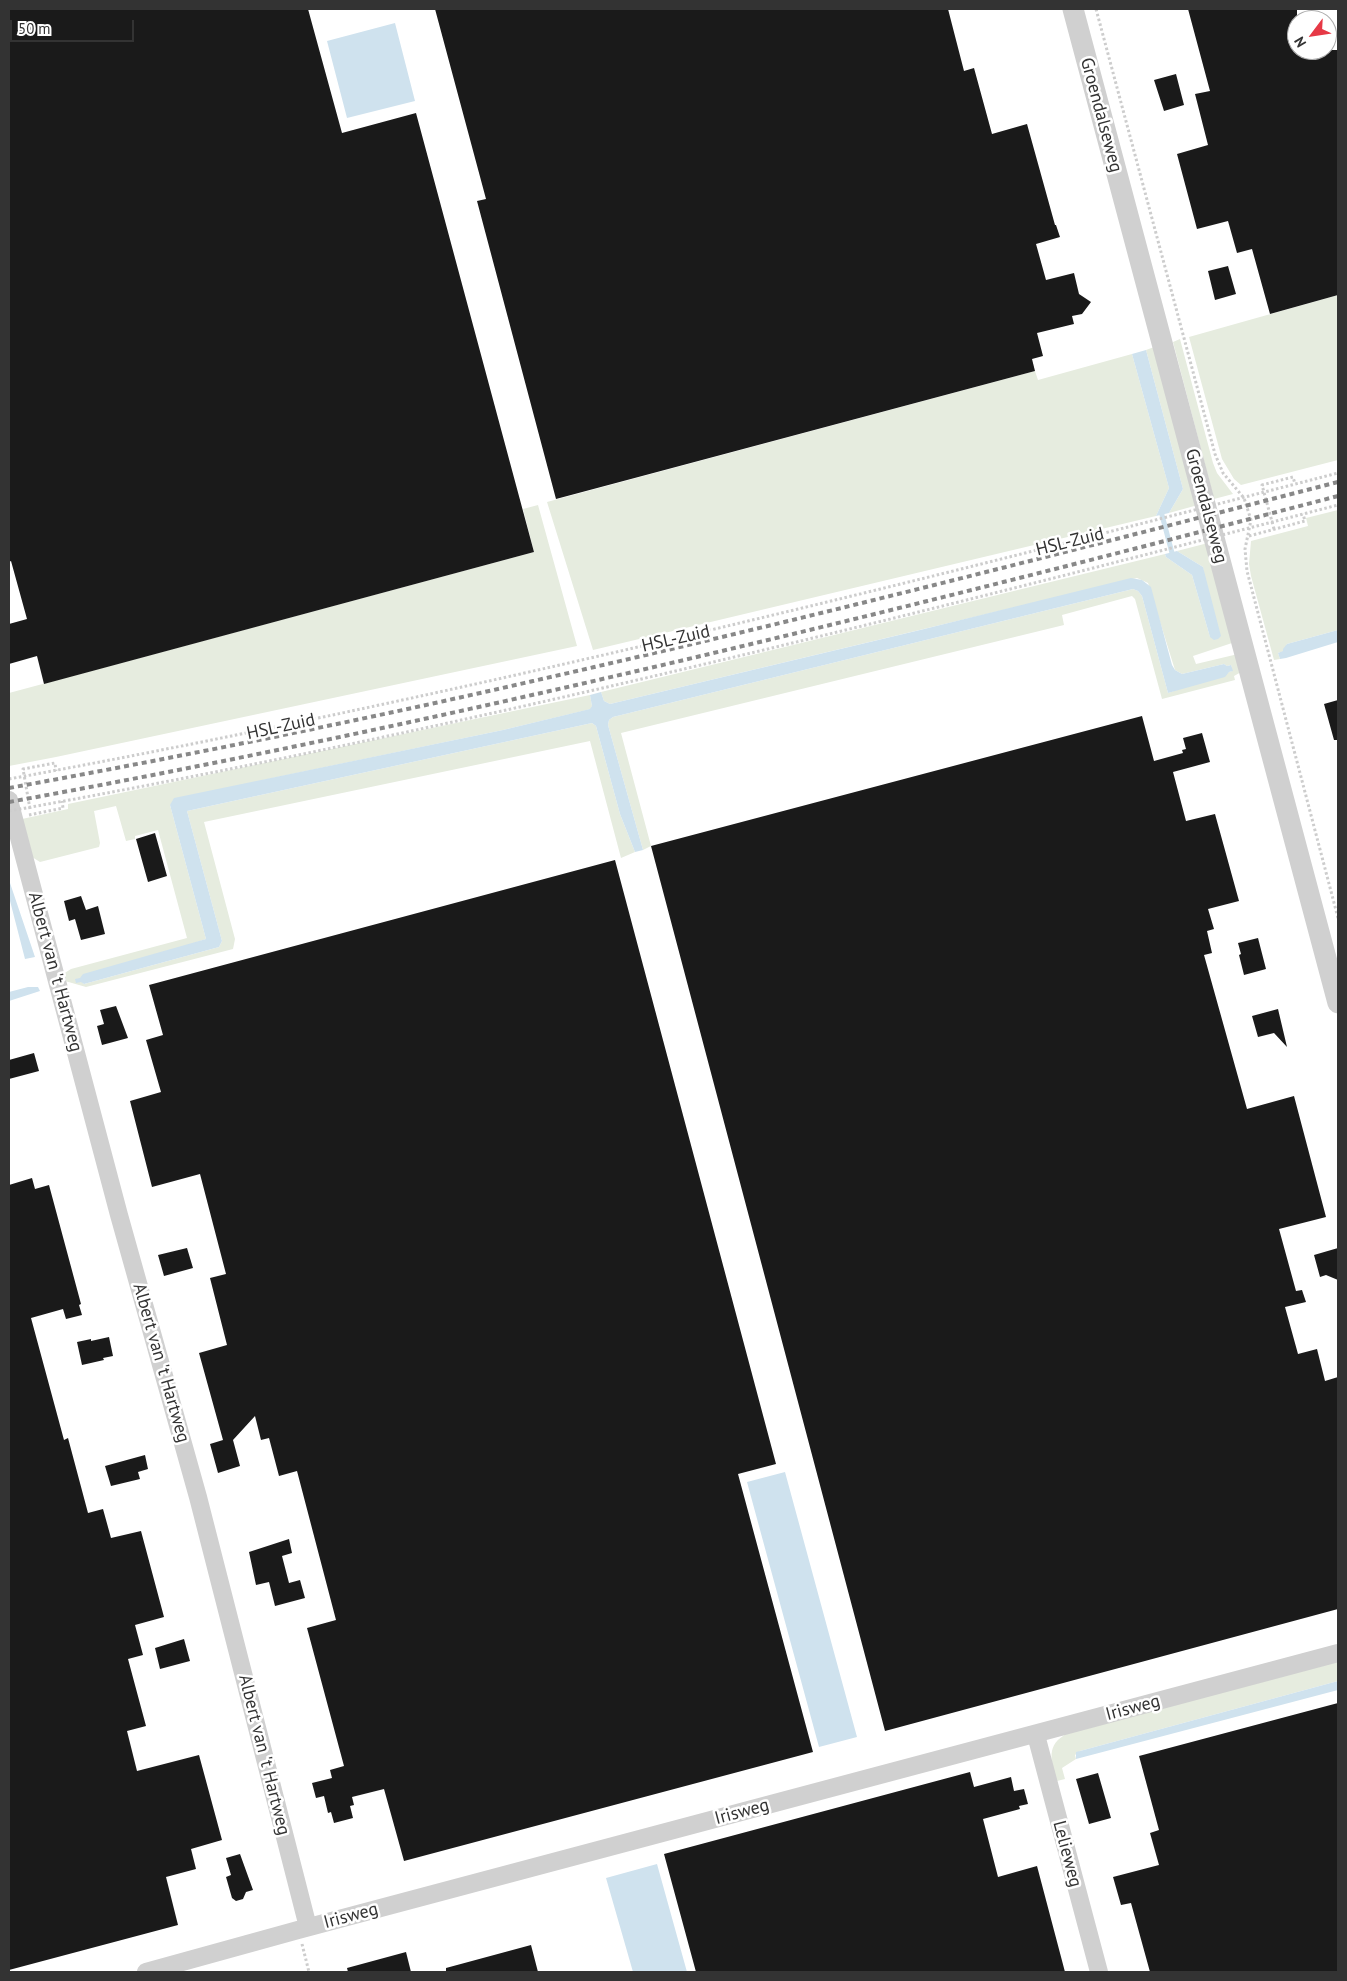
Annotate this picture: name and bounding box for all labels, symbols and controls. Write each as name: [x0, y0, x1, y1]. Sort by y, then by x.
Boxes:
scale bar: [12, 10, 136, 42]
north arrow: [1287, 10, 1337, 60]
text: 50 m: [18, 19, 51, 38]
text: N: [1290, 34, 1310, 51]
street label: Groendalseweg: [1075, 55, 1127, 175]
street label: Groendalseweg: [1180, 446, 1232, 566]
street label: HSL-Zuid: [1034, 523, 1106, 561]
street label: HSL-Zuid: [640, 621, 712, 657]
street label: HSL-Zuid: [245, 709, 317, 745]
street label: Albert van 't Hartweg: [23, 890, 87, 1054]
street label: Albert van 't Hartweg: [128, 1281, 194, 1445]
street label: Albert van 't Hartweg: [234, 1672, 294, 1838]
street label: Irisweg: [1103, 1690, 1163, 1726]
street label: Irisweg: [712, 1794, 772, 1830]
street label: Lelieweg: [1048, 1818, 1086, 1890]
street label: Irisweg: [321, 1898, 381, 1934]

